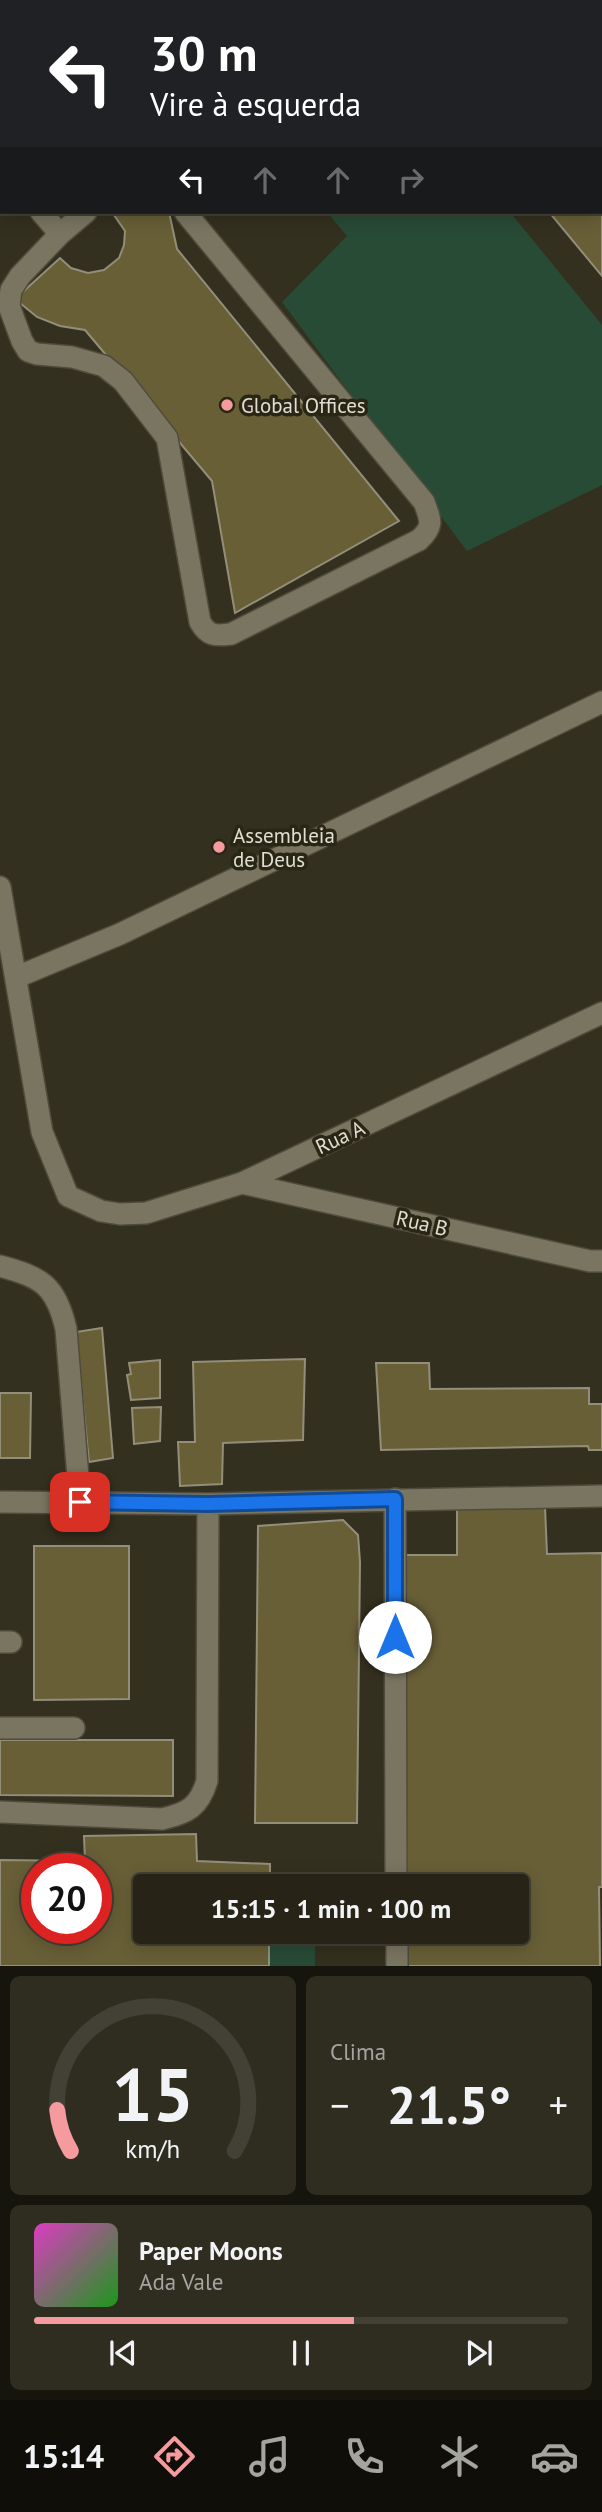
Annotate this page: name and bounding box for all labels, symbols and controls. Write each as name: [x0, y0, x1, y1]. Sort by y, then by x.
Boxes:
text: 30 m: [150, 21, 257, 85]
icon: left: [35, 28, 126, 119]
text: Vire à esquerda: [150, 83, 361, 125]
icon: left: [173, 161, 211, 199]
icon: ahead: [246, 161, 284, 199]
icon: ahead: [319, 161, 357, 199]
icon: right: [392, 161, 430, 199]
place label: Global Offices: [241, 392, 366, 419]
marker: Global Offices: [219, 397, 235, 413]
place label: Assembleia de Deus: [233, 822, 335, 873]
marker: Assembleia de Deus: [211, 839, 227, 855]
street label: Rua A: [311, 1114, 370, 1160]
street label: Rua B: [394, 1204, 450, 1242]
pin: [50, 1472, 110, 1532]
icon: arrive: [61, 1483, 99, 1521]
position arrow: [358, 1600, 432, 1674]
speed limit sign: 20: [21, 1853, 112, 1944]
text: 15:15 · 1 min · 100 m: [211, 1892, 451, 1925]
text: Clima: [330, 2037, 386, 2066]
text: 15: [112, 2048, 194, 2142]
text: 21.5°: [387, 2071, 511, 2138]
text: −: [330, 2080, 349, 2129]
text: +: [549, 2080, 568, 2129]
text: km/h: [126, 2133, 180, 2165]
text: Paper Moons: [139, 2234, 283, 2267]
text: Ada Vale: [139, 2267, 223, 2296]
icon: previous: [104, 2334, 142, 2372]
icon: pause: [282, 2334, 320, 2372]
icon: next: [460, 2334, 498, 2372]
icon: directions: [150, 2432, 199, 2481]
icon: music: [245, 2432, 294, 2481]
icon: phone: [340, 2432, 389, 2481]
icon: climate: [435, 2432, 484, 2481]
icon: car: [530, 2432, 579, 2481]
text: 15:14: [23, 2435, 104, 2477]

